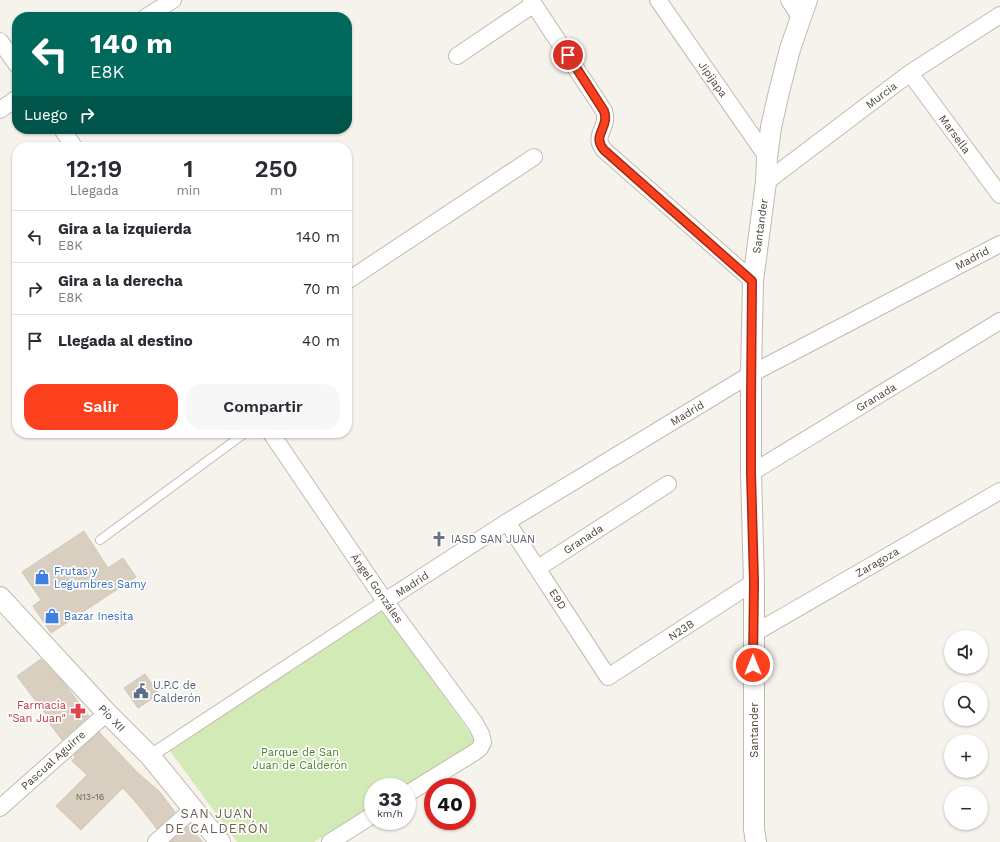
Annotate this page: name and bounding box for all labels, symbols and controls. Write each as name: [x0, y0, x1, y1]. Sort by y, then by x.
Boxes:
text: 140 m: [90, 27, 173, 60]
icon: left: [24, 28, 76, 80]
pin: [551, 38, 585, 72]
icon: arrive: [557, 44, 579, 66]
street label: Jipijapa: [695, 59, 730, 100]
text: E8K: [90, 61, 124, 82]
street label: Murcia: [863, 79, 899, 111]
icon: right: [76, 104, 98, 126]
text: Luego: [24, 106, 68, 124]
street label: Marsella: [936, 112, 973, 156]
text: 12:19: [66, 155, 122, 183]
text: 1: [183, 155, 193, 183]
text: 250: [254, 155, 298, 183]
text: Llegada: [70, 183, 119, 198]
text: min: [176, 183, 200, 198]
text: m: [270, 183, 282, 198]
street label: Santander: [750, 197, 771, 254]
text: Gira a la izquierda: [58, 220, 191, 238]
icon: left: [24, 226, 46, 248]
text: 140 m: [296, 228, 340, 246]
text: E8K: [58, 238, 83, 253]
street label: Madrid: [953, 244, 992, 273]
text: Gira a la derecha: [58, 272, 183, 290]
icon: right: [24, 278, 46, 300]
text: 70 m: [303, 280, 340, 298]
text: E8K: [58, 290, 83, 305]
icon: arrive: [24, 330, 46, 352]
text: Llegada al destino: [58, 332, 193, 350]
text: 40 m: [302, 332, 340, 350]
street label: Granada: [854, 380, 899, 415]
button: Salir: [24, 384, 178, 430]
button: Compartir: [186, 384, 340, 430]
street label: Madrid: [668, 398, 706, 428]
street label: Granada: [561, 522, 606, 557]
church icon: IASD SAN JUAN: [430, 530, 448, 548]
place label: IASD SAN JUAN: [451, 533, 535, 546]
street label: Zaragoza: [853, 545, 901, 580]
street label: Ángel Gonzáles: [348, 550, 406, 626]
place label: Frutas y Legumbres Samy: [54, 565, 146, 591]
shop icon: Frutas y Legumbres Samy: [33, 568, 51, 586]
street label: Madrid: [393, 569, 431, 600]
street label: E9D: [546, 587, 569, 612]
shop icon: Bazar Inesita: [43, 607, 61, 625]
place label: Bazar Inesita: [64, 610, 133, 623]
street label: N23B: [666, 617, 697, 644]
map controls: [944, 630, 988, 830]
button: sound: [944, 630, 988, 674]
position arrow: [732, 644, 774, 686]
place label: U.P.C de Calderón: [153, 679, 201, 705]
public building icon: U.P.C de Calderón: [132, 682, 150, 700]
button: search: [944, 682, 988, 726]
place label: Farmacia "San Juan": [8, 699, 66, 725]
pharmacy icon: Farmacia "San Juan": [69, 702, 87, 720]
street label: Pío XII: [96, 702, 128, 735]
street label: Santander: [748, 702, 761, 758]
street label: Pascual Aguirre: [18, 728, 88, 793]
button: +: [944, 734, 988, 778]
park label: Parque de San Juan de Calderón: [253, 746, 347, 772]
speed limit sign: 40: [424, 778, 476, 830]
button: −: [944, 786, 988, 830]
text: 33: [378, 787, 402, 811]
house number: N13-16: [76, 792, 104, 802]
district label: SAN JUAN DE CALDERÓN: [165, 806, 269, 836]
text: km/h: [377, 808, 403, 819]

